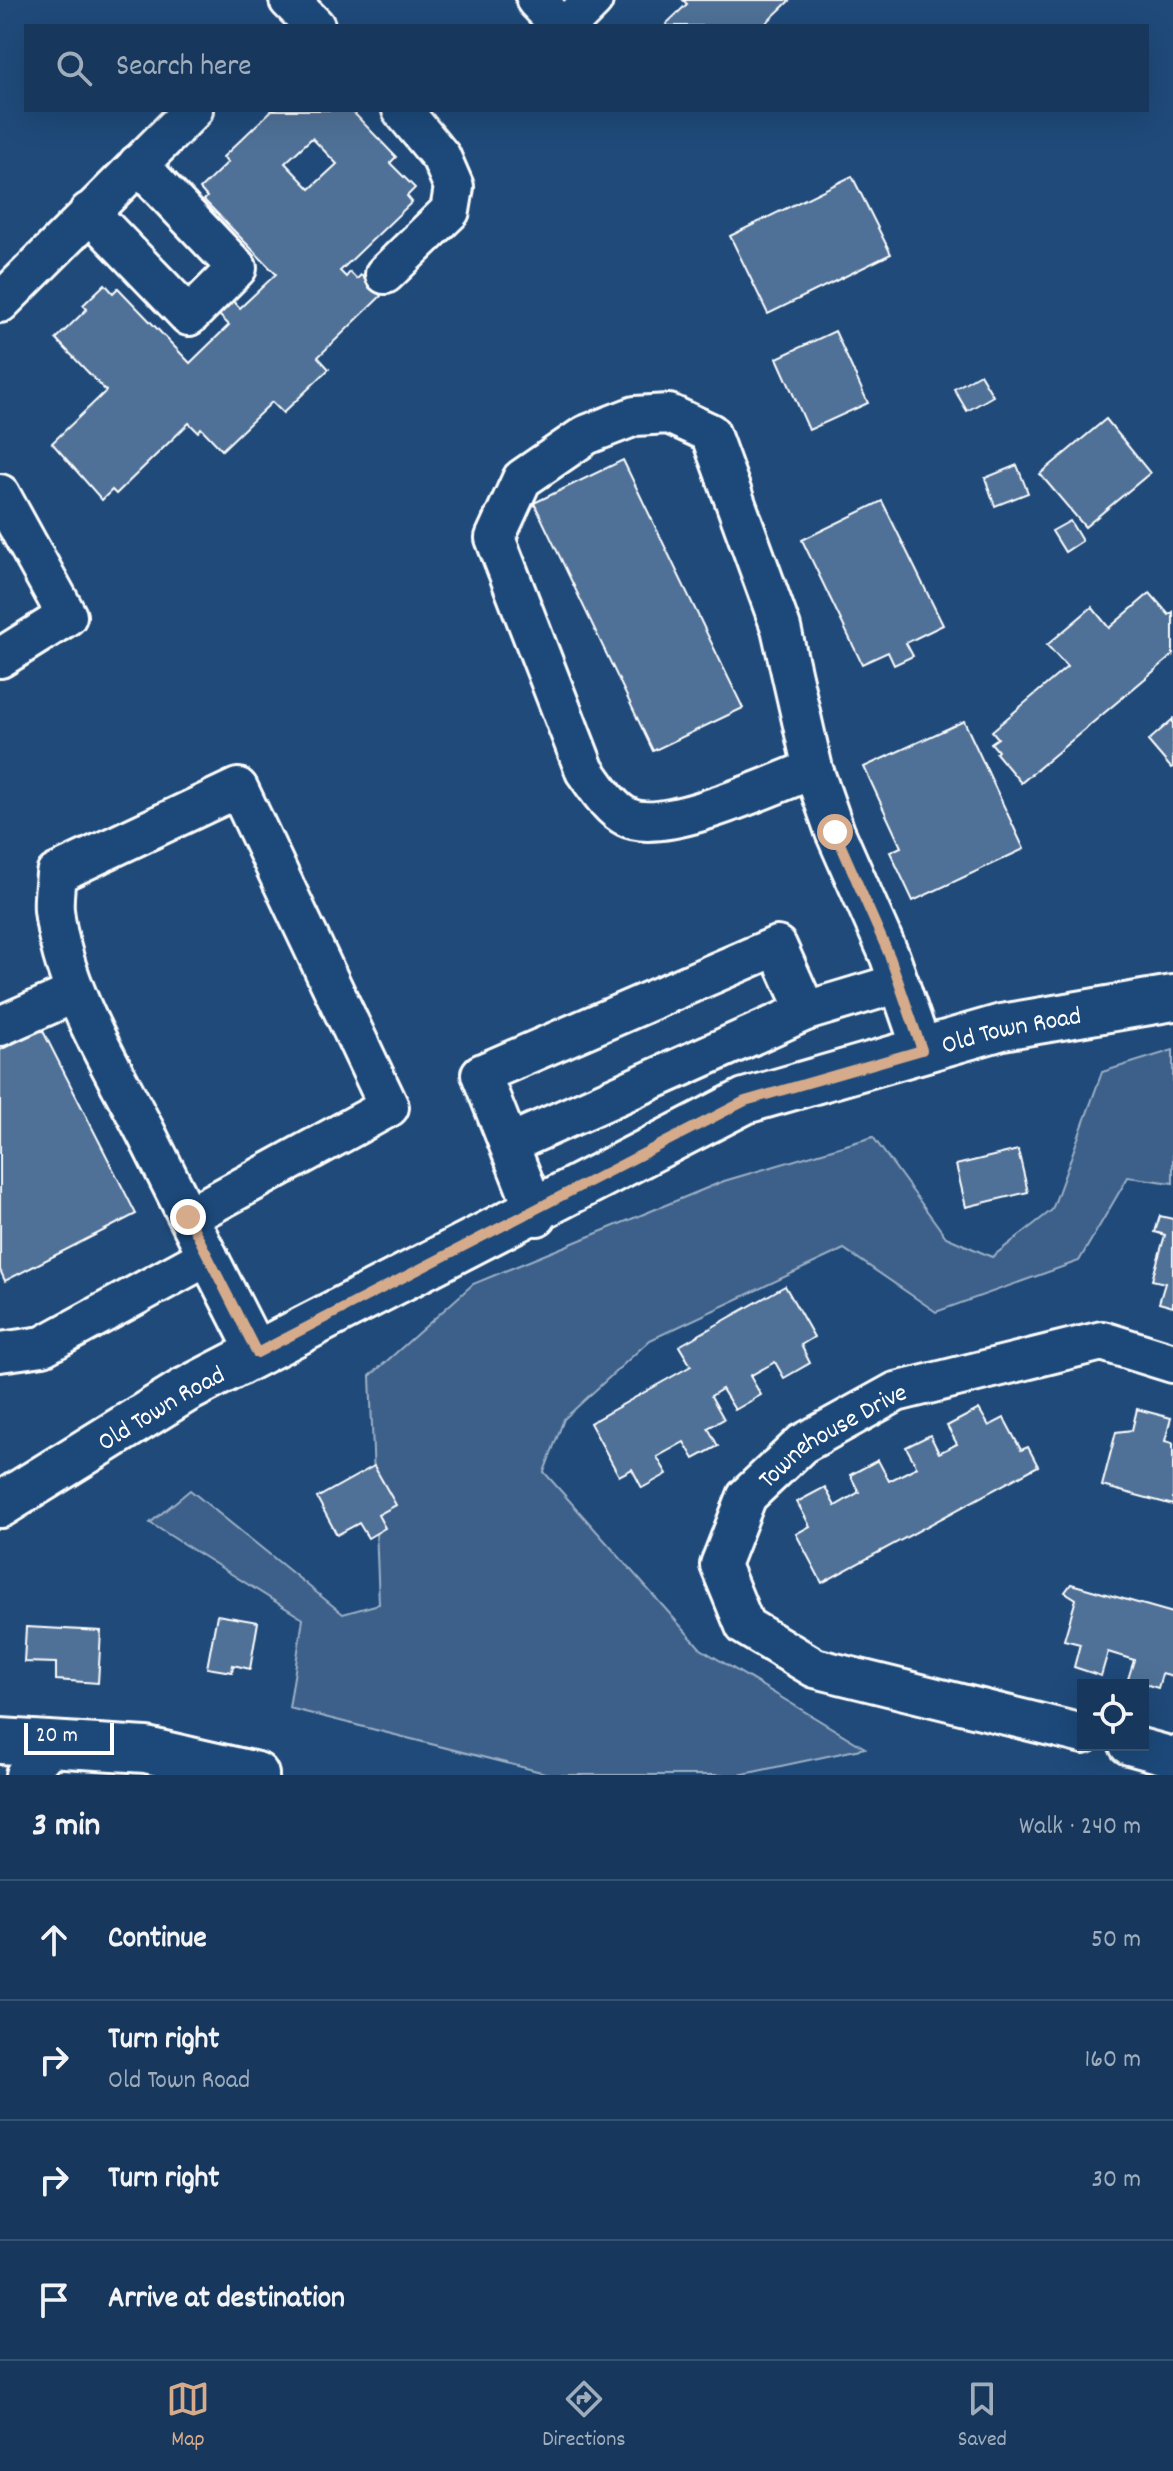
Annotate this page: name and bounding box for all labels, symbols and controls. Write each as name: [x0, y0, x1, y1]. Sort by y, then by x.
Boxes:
search box: [24, 24, 1149, 112]
icon: search: [52, 46, 96, 90]
text: Search here: [116, 47, 252, 90]
route start: [817, 814, 853, 850]
street label: Old Town Road: [938, 999, 1084, 1065]
route end: [170, 1199, 206, 1235]
street label: Old Town Road: [91, 1358, 232, 1462]
street label: Townehouse Drive: [751, 1375, 911, 1498]
map controls: [1077, 1679, 1149, 1751]
button: locate: [1077, 1679, 1149, 1751]
scale bar: [24, 1719, 114, 1755]
text: 20 m: [36, 1721, 78, 1752]
text: 3 min: [32, 1803, 100, 1852]
text: Walk · 240 m: [1019, 1809, 1141, 1846]
icon: ahead: [32, 1918, 76, 1962]
text: Continue: [108, 1919, 207, 1962]
text: 50 m: [1091, 1922, 1141, 1959]
text: Turn right: [108, 2020, 219, 2063]
icon: right: [32, 2038, 76, 2082]
text: 160 m: [1085, 2042, 1141, 2079]
text: Old Town Road: [108, 2063, 250, 2100]
icon: right: [32, 2158, 76, 2202]
text: Turn right: [108, 2159, 219, 2202]
text: 30 m: [1091, 2162, 1141, 2199]
icon: arrive: [32, 2278, 76, 2322]
text: Arrive at destination: [108, 2279, 345, 2322]
tab: Map: [166, 2377, 210, 2456]
tab: Directions: [542, 2377, 626, 2456]
tab: Saved: [958, 2377, 1007, 2456]

